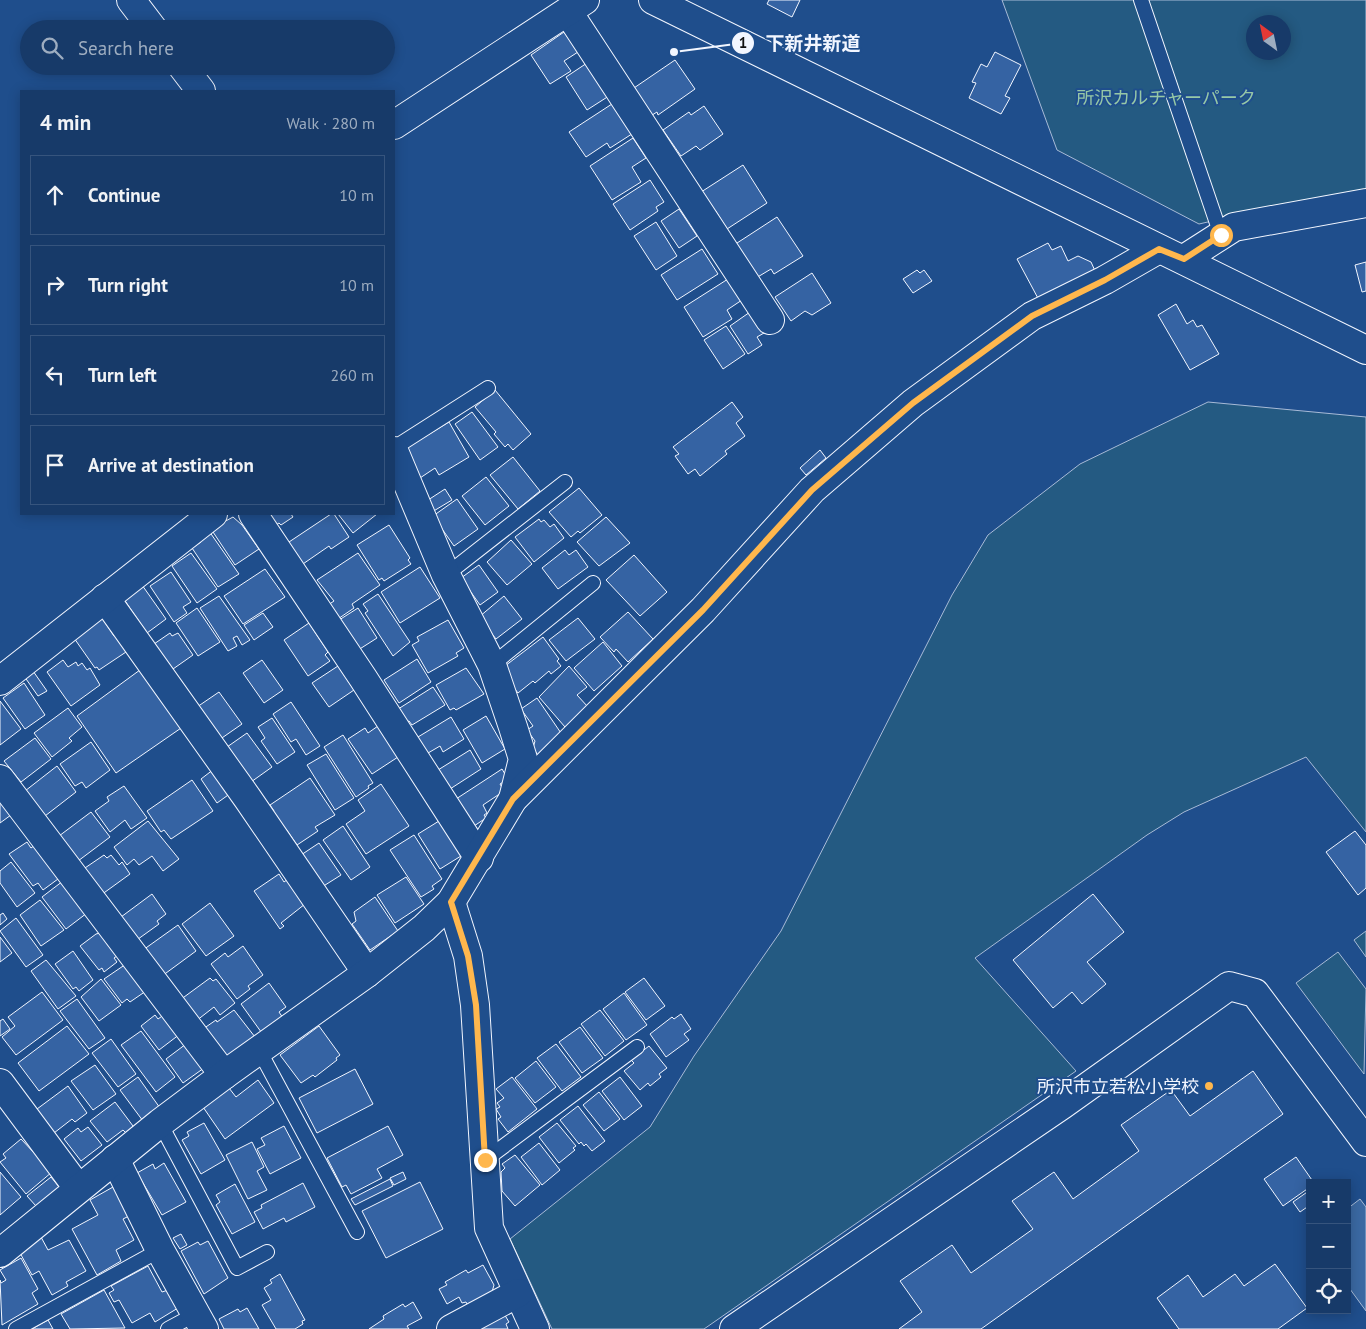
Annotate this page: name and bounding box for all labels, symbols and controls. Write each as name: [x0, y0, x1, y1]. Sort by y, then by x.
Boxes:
north arrow: [1246, 15, 1291, 60]
search box: [20, 20, 395, 75]
callout: 下新井新道: [730, 26, 870, 60]
text: 下新井新道: [765, 31, 861, 55]
text: 1: [739, 33, 747, 52]
icon: search: [38, 34, 66, 62]
text: Search here: [78, 36, 174, 60]
park label: 所沢カルチャーパーク: [1076, 86, 1256, 109]
text: 4 min: [40, 109, 91, 136]
text: Walk · 280 m: [286, 113, 375, 133]
icon: ahead: [41, 181, 69, 209]
text: Continue: [88, 183, 160, 207]
text: 10 m: [339, 185, 374, 205]
route start: [1210, 224, 1233, 247]
icon: right: [41, 271, 69, 299]
text: Turn right: [88, 273, 168, 297]
text: 10 m: [339, 275, 374, 295]
icon: left: [41, 361, 69, 389]
text: Turn left: [88, 363, 157, 387]
text: 260 m: [331, 365, 374, 385]
icon: arrive: [41, 451, 69, 479]
text: Arrive at destination: [88, 453, 254, 477]
place label: 所沢市立若松小学校: [1037, 1075, 1199, 1098]
marker: 所沢市立若松小学校: [1203, 1080, 1215, 1092]
route end: [474, 1149, 497, 1172]
map controls: [1306, 1179, 1351, 1314]
button: +: [1306, 1179, 1351, 1224]
button: −: [1306, 1224, 1351, 1269]
button: locate: [1306, 1269, 1351, 1314]

